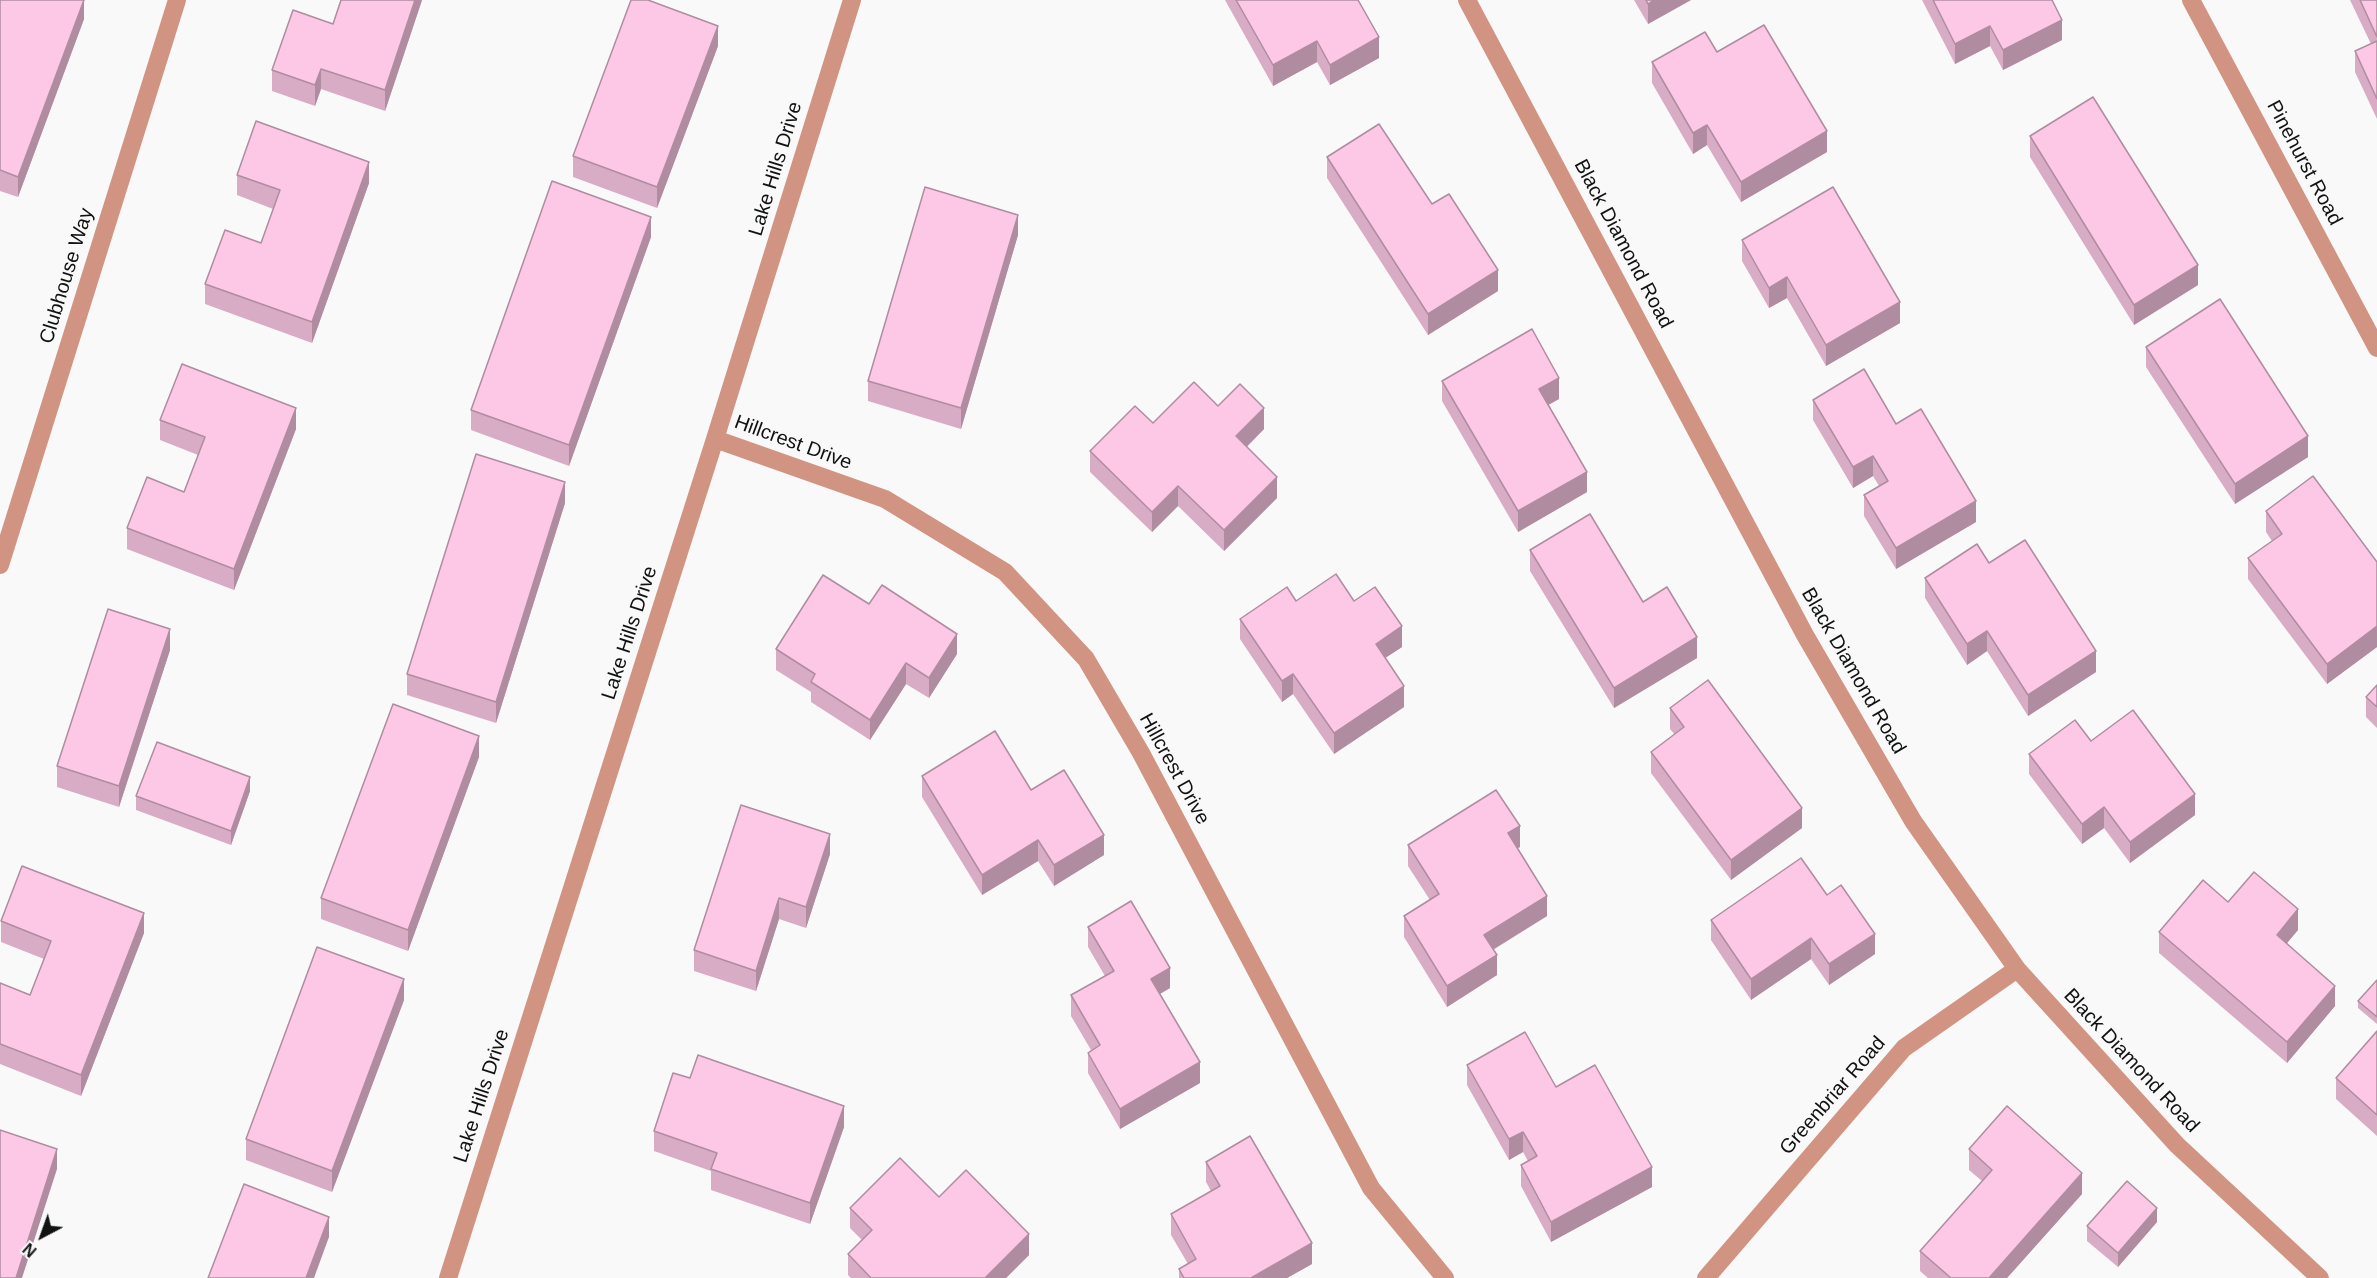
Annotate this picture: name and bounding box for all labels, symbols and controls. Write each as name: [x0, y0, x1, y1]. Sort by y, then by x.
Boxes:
street label: Pinehurst Road: [2261, 97, 2347, 229]
street label: Lake Hills Drive: [744, 99, 808, 239]
street label: Black Diamond Road: [1568, 155, 1678, 333]
street label: Clubhouse Way: [35, 205, 99, 347]
street label: Hillcrest Drive: [731, 411, 855, 475]
street label: Lake Hills Drive: [597, 563, 663, 703]
street label: Black Diamond Road: [1796, 584, 1910, 758]
street label: Hillcrest Drive: [1134, 709, 1214, 829]
street label: Black Diamond Road: [2058, 984, 2204, 1138]
street label: Lake Hills Drive: [449, 1026, 515, 1166]
street label: Greenbriar Road: [1775, 1032, 1891, 1160]
north arrow: [12, 1206, 72, 1266]
text: N: [20, 1240, 40, 1260]

